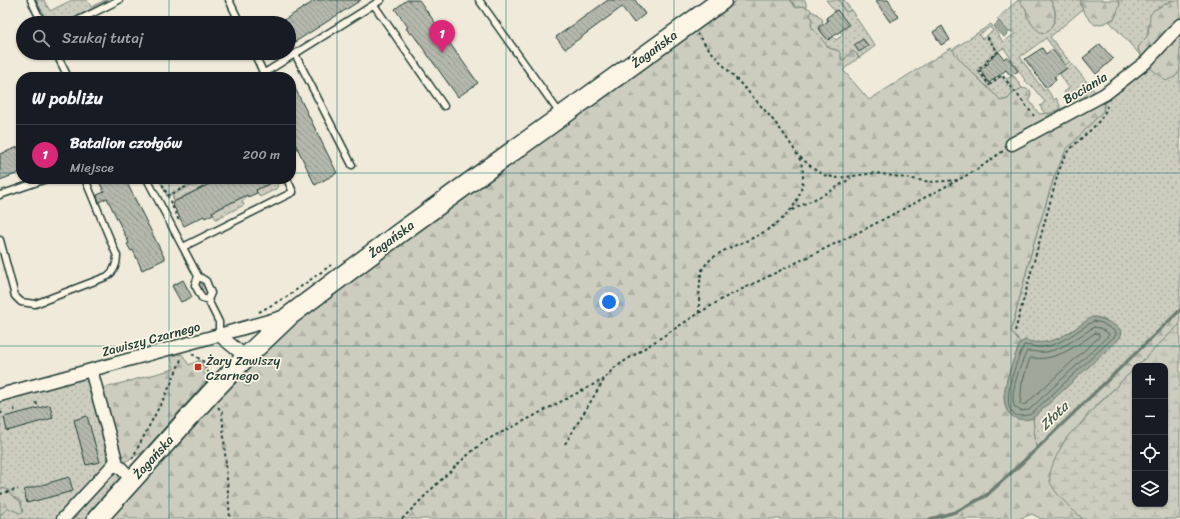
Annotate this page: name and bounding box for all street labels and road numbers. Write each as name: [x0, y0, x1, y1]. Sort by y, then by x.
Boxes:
street label: Żagańska: [626, 24, 683, 74]
street label: Bociania: [1058, 65, 1112, 110]
street label: Żagańska: [363, 214, 420, 264]
street label: Zawiszy Czarnego: [99, 315, 203, 363]
street label: Żagańska: [127, 429, 180, 484]

